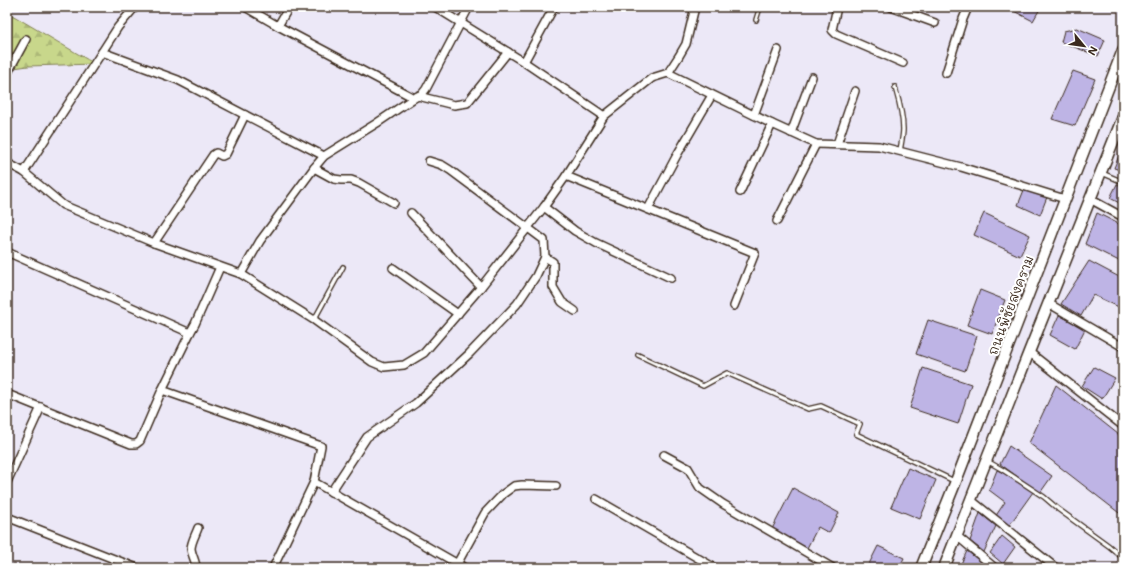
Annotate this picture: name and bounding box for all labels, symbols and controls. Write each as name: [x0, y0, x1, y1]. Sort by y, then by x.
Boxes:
north arrow: [1064, 26, 1104, 66]
text: N: [1085, 44, 1102, 58]
street label: ถนนพิชัยสงคราม: [983, 253, 1037, 357]

